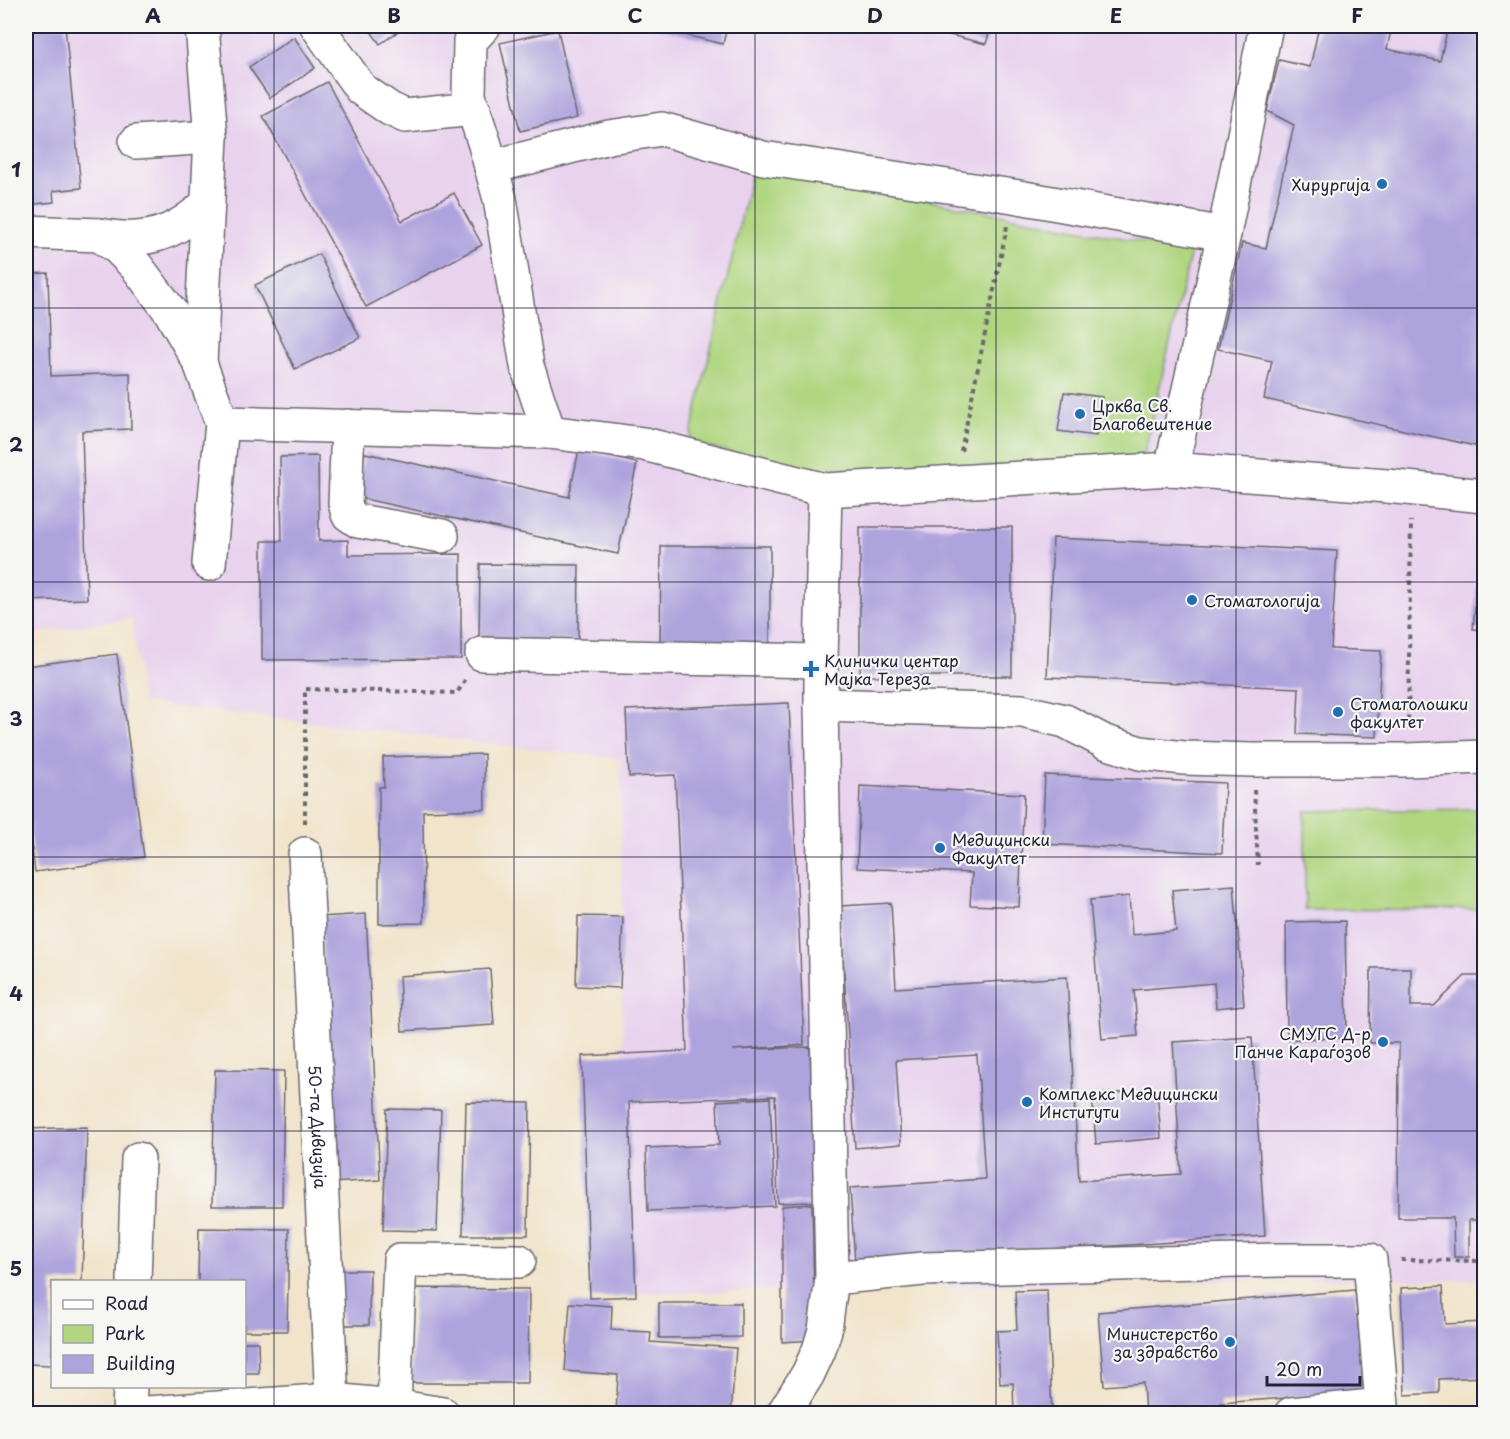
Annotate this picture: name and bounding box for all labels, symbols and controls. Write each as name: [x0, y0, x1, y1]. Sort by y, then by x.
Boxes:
text: A: [145, 0, 161, 30]
text: B: [387, 0, 401, 30]
text: C: [627, 0, 643, 30]
text: D: [867, 0, 883, 30]
text: E: [1110, 0, 1122, 30]
text: F: [1351, 0, 1363, 30]
text: 1: [11, 154, 21, 184]
place label: Хирургија: [1292, 172, 1370, 196]
marker: Хирургија: [1375, 177, 1389, 191]
place label: Црква Св. Благовештение: [1092, 393, 1212, 435]
marker: Црква Св. Благовештение: [1073, 407, 1087, 421]
text: 2: [9, 429, 23, 459]
place label: Стоматологија: [1204, 588, 1320, 612]
marker: Стоматологија: [1185, 593, 1199, 607]
place label: Клинички центар Мајка Тереза: [824, 648, 959, 690]
marker: Клинички центар Мајка Тереза: [802, 660, 820, 678]
place label: Стоматолошки факултет: [1350, 691, 1468, 733]
text: 3: [9, 703, 23, 733]
marker: Стоматолошки факултет: [1331, 705, 1345, 719]
place label: Медицински Факултет: [952, 827, 1050, 869]
marker: Медицински Факултет: [933, 841, 947, 855]
text: 4: [9, 978, 23, 1008]
place label: СМУГС Д-р Панче Караѓозов: [1234, 1021, 1371, 1063]
marker: СМУГС Д-р Панче Караѓозов: [1376, 1035, 1390, 1049]
street label: 50-та Дивизија: [303, 1064, 334, 1189]
place label: Комплекс Медицински Институти: [1039, 1081, 1218, 1123]
marker: Комплекс Медицински Институти: [1020, 1095, 1034, 1109]
text: 5: [10, 1253, 22, 1283]
legend: [51, 1280, 246, 1388]
text: Road: [105, 1289, 149, 1316]
text: Park: [105, 1319, 145, 1346]
place label: Министерство за здравство: [1106, 1321, 1218, 1363]
marker: Министерство за здравство: [1223, 1335, 1237, 1349]
text: Building: [105, 1349, 175, 1376]
scale bar: [1267, 1349, 1360, 1387]
text: 20 m: [1276, 1355, 1322, 1382]

